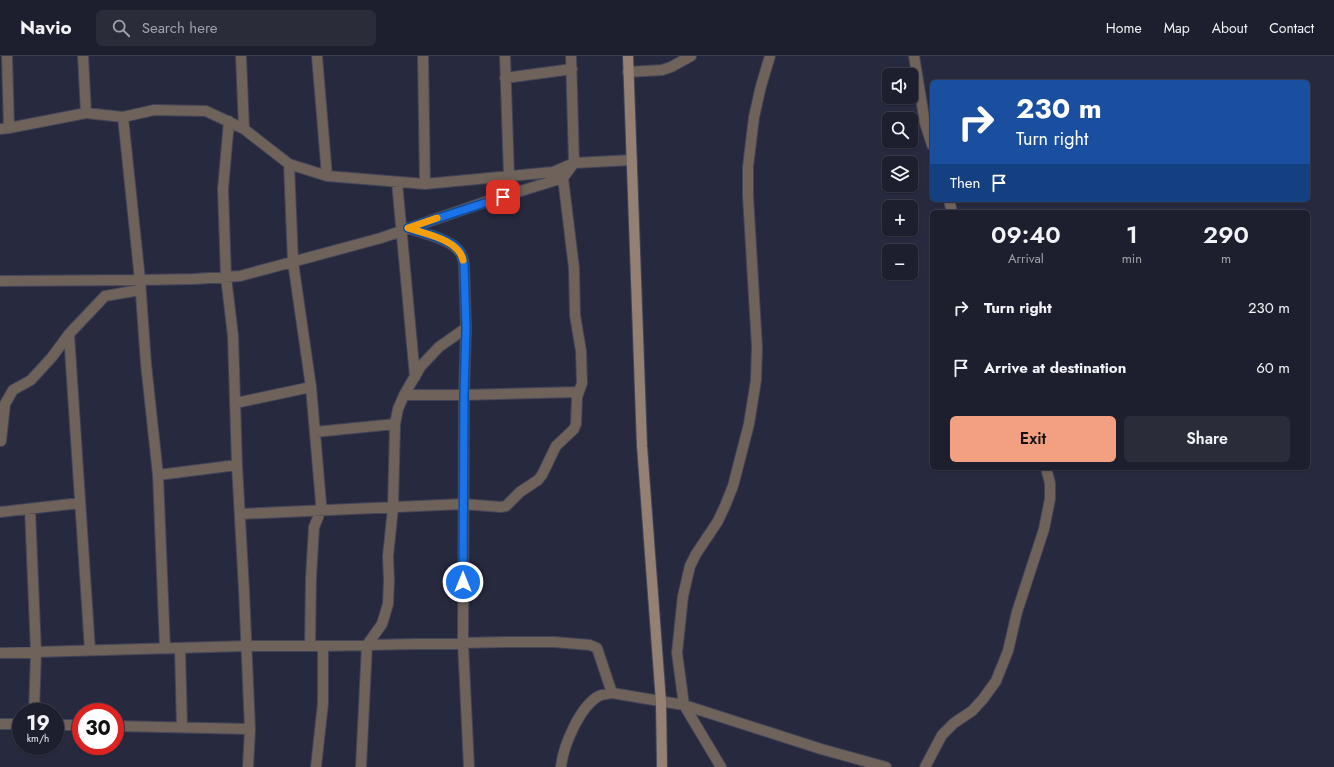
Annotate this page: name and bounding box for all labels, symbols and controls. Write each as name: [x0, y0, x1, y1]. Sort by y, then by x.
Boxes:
search box: [96, 10, 376, 46]
text: Navio: [20, 14, 72, 41]
icon: search: [110, 17, 132, 39]
text: Search here: [142, 17, 218, 39]
text: Home: [1106, 18, 1142, 38]
text: Map: [1164, 18, 1190, 38]
text: About: [1212, 18, 1247, 38]
text: Contact: [1269, 18, 1314, 38]
map controls: [882, 68, 918, 280]
button: sound: [882, 68, 918, 104]
text: 230 m: [1016, 88, 1102, 129]
icon: right: [950, 96, 1002, 148]
button: search: [882, 112, 918, 148]
text: Turn right: [1016, 126, 1088, 152]
button: layers: [882, 156, 918, 192]
text: Then: [950, 172, 980, 194]
icon: arrive: [988, 172, 1010, 194]
pin: [486, 180, 520, 214]
icon: arrive: [492, 186, 514, 208]
button: +: [882, 200, 918, 236]
text: 09:40: [991, 217, 1061, 252]
text: 1: [1126, 217, 1138, 252]
text: 290: [1203, 217, 1249, 252]
button: −: [882, 244, 918, 280]
text: Arrival: [1008, 249, 1044, 268]
text: min: [1122, 249, 1142, 268]
text: m: [1221, 249, 1231, 268]
icon: right: [950, 297, 972, 319]
text: Turn right: [984, 297, 1052, 319]
text: 230 m: [1248, 297, 1290, 319]
icon: arrive: [950, 357, 972, 379]
text: Arrive at destination: [984, 357, 1126, 379]
text: 60 m: [1256, 357, 1290, 379]
button: Exit: [950, 416, 1116, 462]
button: Share: [1124, 416, 1290, 462]
position arrow: [442, 561, 484, 603]
speed limit sign: 30: [72, 703, 124, 755]
text: 19: [26, 709, 50, 738]
text: km/h: [27, 731, 49, 746]

